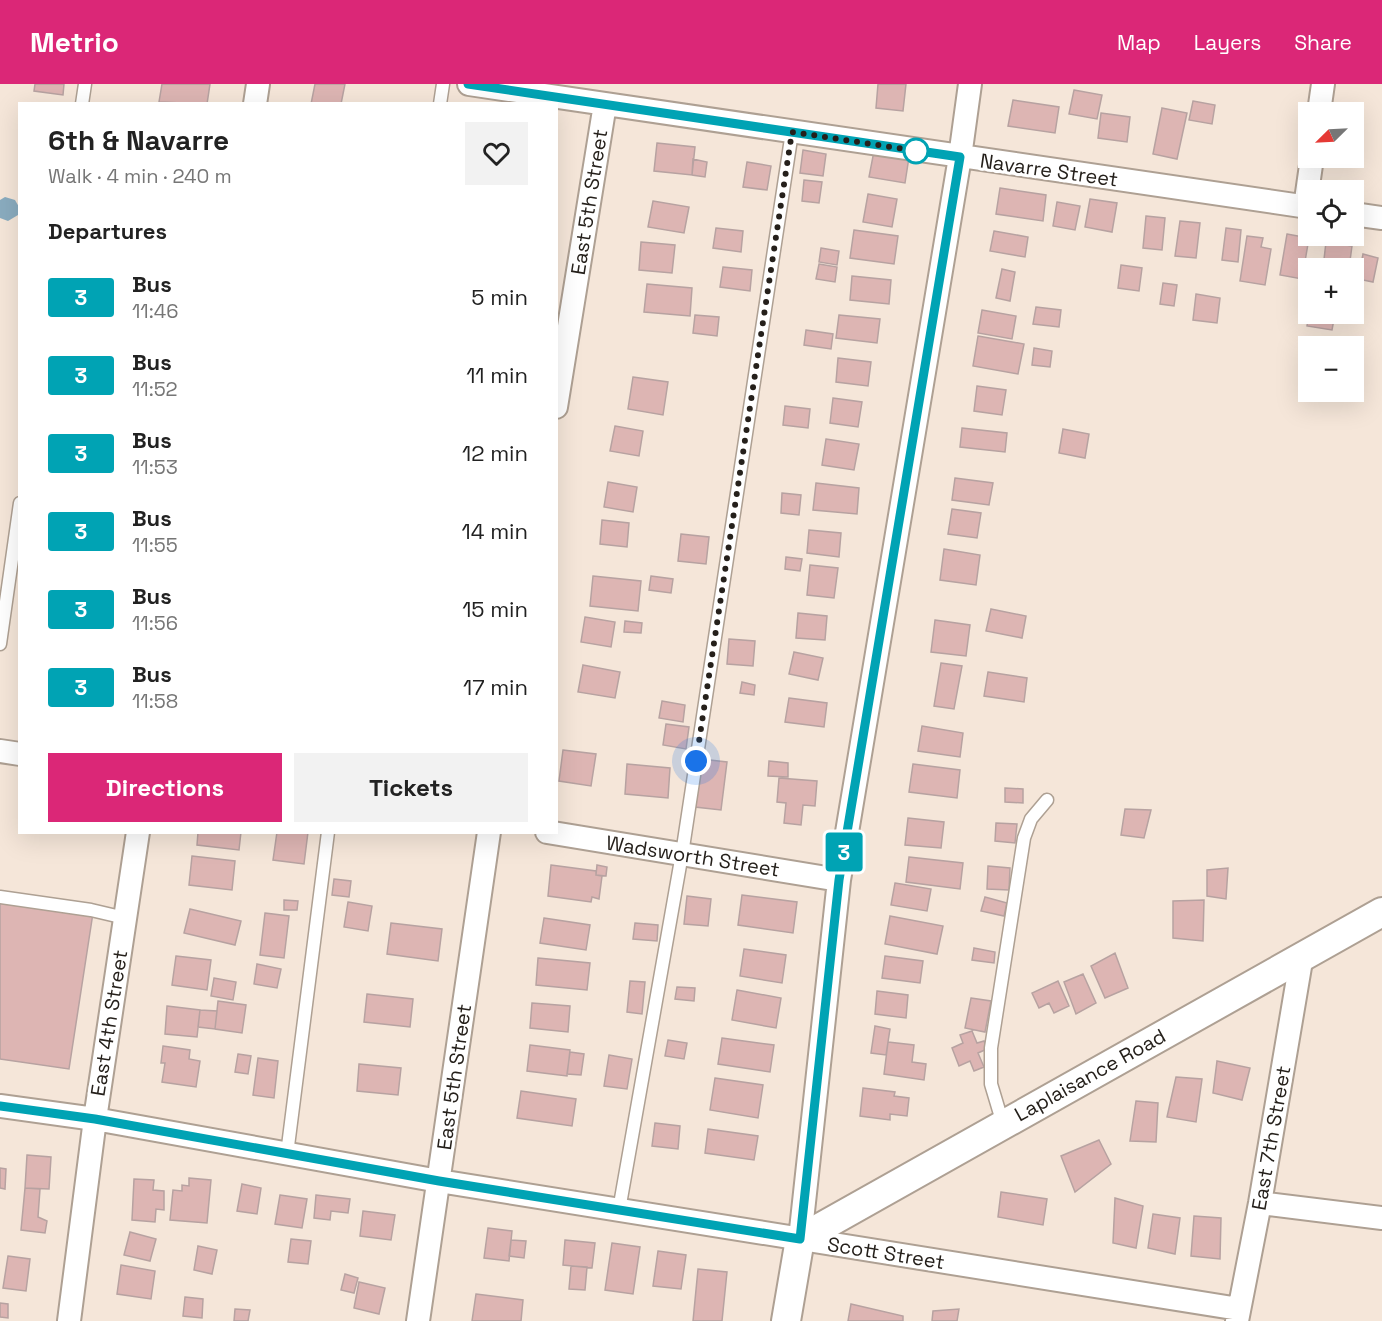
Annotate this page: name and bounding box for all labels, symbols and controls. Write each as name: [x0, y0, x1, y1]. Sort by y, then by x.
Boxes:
text: Metrio: [30, 24, 119, 60]
text: Map: [1117, 29, 1161, 56]
text: Layers: [1194, 29, 1261, 56]
text: Share: [1294, 29, 1352, 56]
north arrow: [1298, 102, 1364, 168]
map controls: [1298, 102, 1364, 402]
text: 6th & Navarre: [48, 122, 229, 158]
button: heart: [465, 122, 528, 185]
street label: East 5th Street: [565, 127, 613, 277]
unlabelled marker: [903, 138, 929, 164]
street label: Navarre Street: [978, 147, 1120, 193]
text: Walk · 4 min · 240 m: [48, 163, 232, 189]
button: locate: [1298, 180, 1364, 246]
text: Departures: [48, 217, 167, 245]
button: +: [1298, 258, 1364, 324]
text: Bus: [132, 270, 172, 298]
text: 5 min: [471, 283, 528, 311]
text: 3: [75, 284, 87, 311]
text: 11:46: [132, 298, 179, 324]
button: −: [1298, 336, 1364, 402]
text: Bus: [132, 348, 172, 376]
text: 11 min: [466, 361, 528, 389]
text: 3: [75, 362, 87, 389]
text: 11:52: [132, 376, 178, 402]
text: Bus: [132, 426, 172, 454]
text: 12 min: [462, 439, 528, 467]
text: 3: [75, 440, 87, 467]
text: 11:53: [132, 454, 178, 480]
text: Bus: [132, 504, 172, 532]
text: 14 min: [462, 517, 528, 545]
text: 3: [75, 518, 87, 545]
text: 11:55: [132, 532, 178, 558]
text: Bus: [132, 582, 172, 610]
text: 15 min: [462, 595, 528, 623]
text: 3: [75, 596, 87, 623]
text: 11:56: [132, 610, 178, 636]
text: Bus: [132, 660, 172, 688]
text: 17 min: [463, 673, 528, 701]
text: 3: [75, 674, 87, 701]
text: 11:58: [132, 688, 178, 714]
your location: [681, 746, 711, 776]
button: Directions: [48, 753, 282, 822]
button: Tickets: [294, 753, 528, 822]
street label: Wadsworth Street: [604, 829, 782, 883]
line badge: 3: [824, 832, 864, 872]
text: 3: [838, 839, 850, 866]
street label: East 4th Street: [85, 948, 133, 1098]
street label: East 5th Street: [431, 1002, 477, 1152]
street label: Laplaisance Road: [1010, 1023, 1170, 1127]
street label: East 7th Street: [1245, 1064, 1297, 1212]
street label: Scott Street: [825, 1231, 947, 1275]

